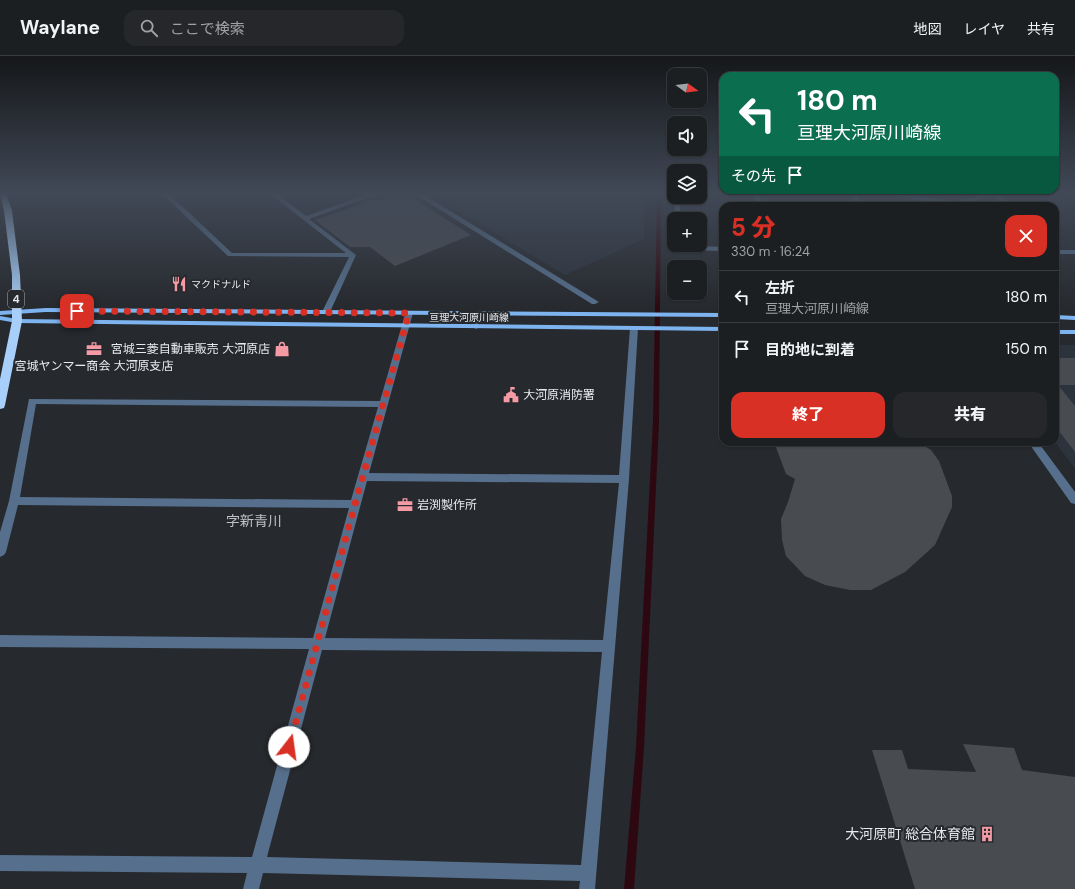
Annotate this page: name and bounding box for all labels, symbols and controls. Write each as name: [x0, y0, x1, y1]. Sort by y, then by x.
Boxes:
search box: [124, 10, 404, 46]
text: Waylane: [20, 15, 100, 40]
icon: search: [138, 17, 160, 39]
text: ここで検索: [170, 19, 245, 39]
text: 地図: [913, 20, 941, 38]
text: レイヤ: [963, 20, 1005, 38]
text: 共有: [1027, 20, 1055, 38]
north arrow: [667, 68, 707, 108]
map controls: [667, 68, 707, 300]
text: 180 m: [797, 82, 878, 119]
icon: left: [731, 88, 783, 140]
button: sound: [667, 116, 707, 156]
text: 亘理大河原川崎線: [797, 121, 941, 145]
button: layers: [667, 164, 707, 204]
icon: arrive: [784, 164, 806, 186]
text: その先: [731, 166, 776, 186]
button: +: [667, 212, 707, 252]
text: 5 分: [731, 212, 776, 243]
button: close: [1005, 215, 1047, 257]
text: 330 m · 16:24: [731, 243, 810, 260]
button: −: [667, 260, 707, 300]
restaurant icon: マクドナルド: [170, 275, 188, 293]
place label: マクドナルド: [191, 278, 251, 291]
text: 左折: [765, 278, 795, 298]
icon: left: [731, 286, 753, 308]
text: 180 m: [1006, 287, 1047, 307]
road number: 4: [8, 290, 24, 308]
pin: [60, 294, 94, 328]
icon: arrive: [66, 300, 88, 322]
text: 亘理大河原川崎線: [765, 300, 869, 317]
street label: 亘理大河原川崎線: [429, 311, 509, 324]
icon: arrive: [731, 338, 753, 360]
text: 150 m: [1006, 339, 1047, 359]
office icon: 宮城ヤンマー商会 大河原支店: [85, 340, 103, 358]
shop icon: 宮城三菱自動車販売 大河原店: [273, 340, 291, 358]
text: 目的地に到着: [765, 340, 855, 360]
place label: 宮城三菱自動車販売 大河原店: [111, 341, 270, 357]
place label: 宮城ヤンマー商会 大河原支店: [14, 358, 174, 374]
public building icon: 大河原消防署: [502, 386, 520, 404]
place label: 大河原消防署: [523, 387, 595, 403]
button: 終了: [731, 392, 885, 438]
button: 共有: [893, 392, 1047, 438]
office icon: 岩渕製作所: [396, 496, 414, 514]
place label: 岩渕製作所: [417, 497, 477, 513]
district label: 字新青川: [226, 512, 282, 530]
position arrow: [268, 726, 310, 768]
place label: 大河原町 総合体育館: [845, 825, 975, 843]
building icon: 大河原町 総合体育館: [978, 825, 996, 843]

